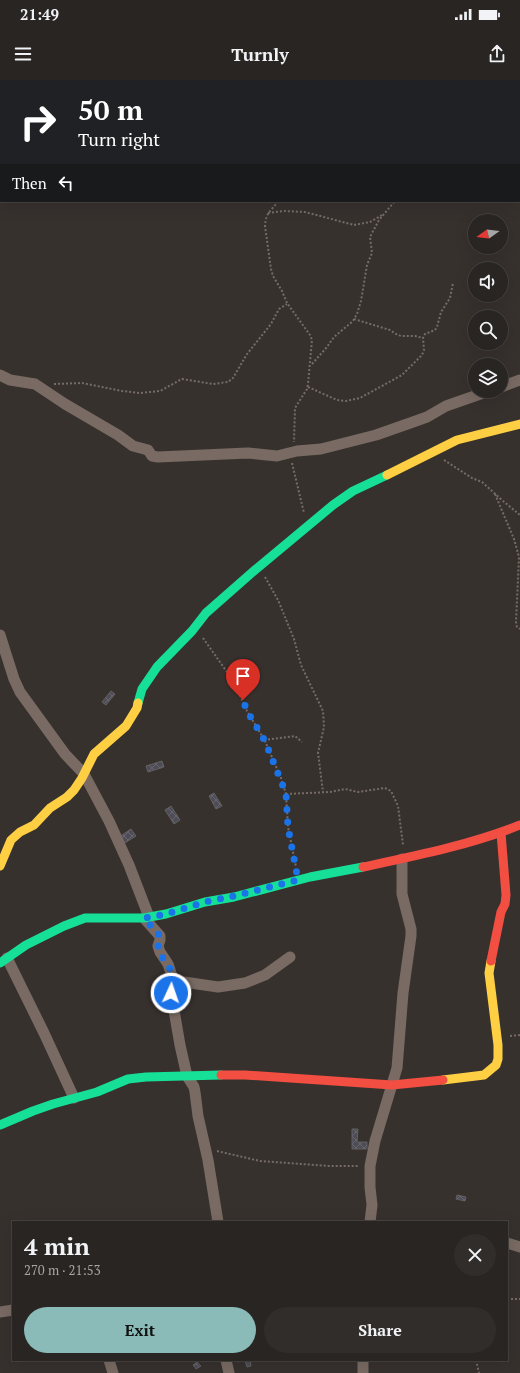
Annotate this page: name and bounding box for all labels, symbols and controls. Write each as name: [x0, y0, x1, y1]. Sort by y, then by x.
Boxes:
text: 21:49: [20, 4, 59, 24]
text: Turnly: [231, 42, 289, 66]
icon: menu: [12, 43, 34, 65]
icon: share: [486, 43, 508, 65]
text: 50 m: [78, 91, 143, 128]
icon: right: [12, 96, 64, 148]
text: Turn right: [78, 127, 160, 151]
icon: left: [55, 172, 77, 194]
text: Then: [12, 173, 47, 193]
north arrow: [468, 214, 508, 254]
map controls: [468, 214, 508, 398]
button: sound: [468, 262, 508, 302]
button: search: [468, 310, 508, 350]
button: layers: [468, 358, 508, 398]
pin: [226, 659, 260, 700]
icon: arrive: [232, 665, 254, 687]
position arrow: [150, 972, 192, 1014]
text: 4 min: [24, 1230, 90, 1262]
button: close: [454, 1234, 496, 1276]
text: 270 m · 21:53: [24, 1261, 101, 1279]
button: Exit: [24, 1307, 256, 1353]
button: Share: [264, 1307, 496, 1353]

